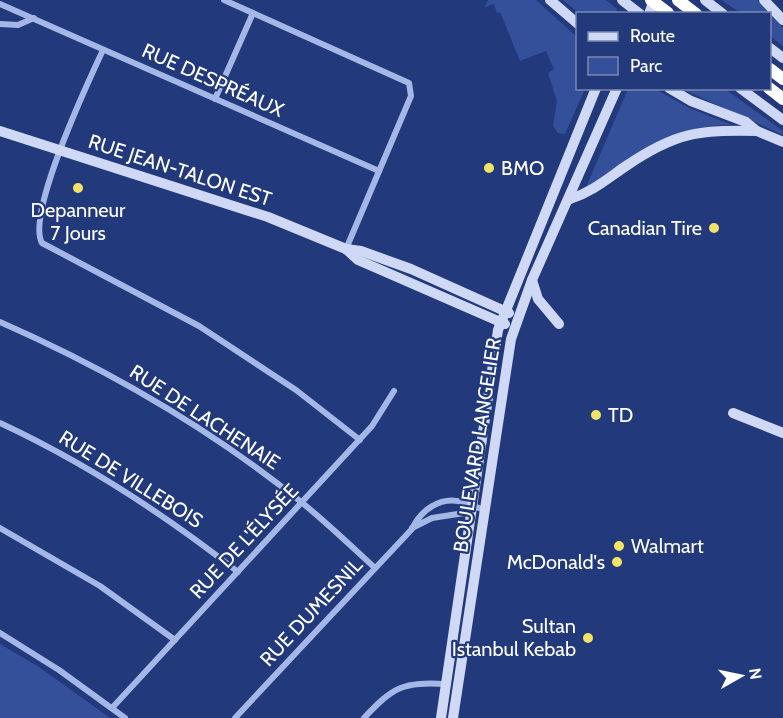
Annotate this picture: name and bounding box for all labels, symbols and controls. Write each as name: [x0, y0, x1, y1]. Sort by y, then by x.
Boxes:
legend: [576, 12, 771, 90]
text: Route: [630, 25, 675, 47]
street label: RUE DESPRÉAUX: [139, 38, 288, 122]
text: Parc: [630, 55, 662, 77]
street label: RUE JEAN-TALON EST: [85, 129, 275, 211]
place label: BMO: [501, 156, 544, 180]
marker: BMO: [482, 161, 496, 175]
marker: Depanneur 7 Jours: [71, 181, 85, 195]
place label: Depanneur 7 Jours: [31, 198, 126, 245]
place label: Canadian Tire: [588, 216, 702, 240]
marker: Canadian Tire: [707, 221, 721, 235]
street label: BOULEVARD LANGELIER: [448, 336, 506, 554]
street label: RUE DE LACHENAIE: [125, 359, 285, 475]
place label: TD: [608, 403, 633, 427]
marker: TD: [589, 408, 603, 422]
street label: RUE DE VILLEBOIS: [55, 425, 208, 533]
street label: RUE DE L'ÉLYSÉE: [185, 479, 303, 603]
place label: Walmart: [631, 534, 704, 558]
marker: Walmart: [612, 539, 626, 553]
place label: McDonald's: [507, 550, 605, 574]
street label: RUE DUMESNIL: [255, 553, 367, 671]
marker: McDonald's: [610, 555, 624, 569]
place label: Sultan Istanbul Kebab: [452, 614, 576, 661]
marker: Sultan Istanbul Kebab: [581, 631, 595, 645]
north arrow: [711, 646, 771, 706]
text: N: [745, 667, 766, 681]

